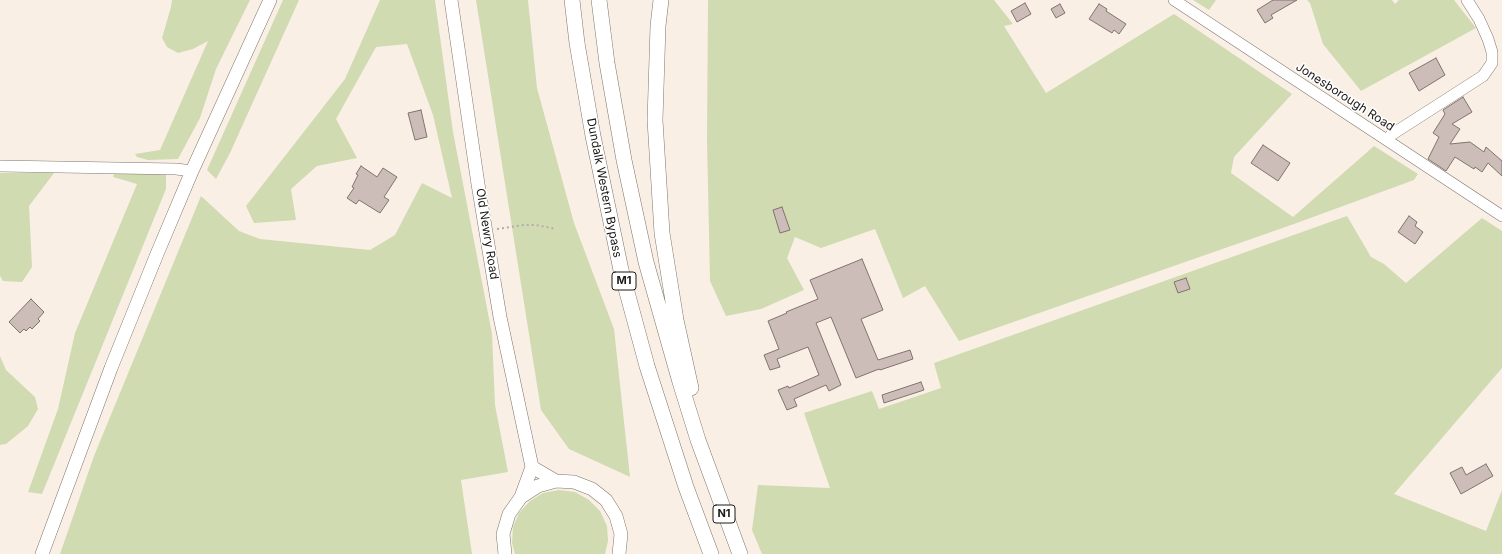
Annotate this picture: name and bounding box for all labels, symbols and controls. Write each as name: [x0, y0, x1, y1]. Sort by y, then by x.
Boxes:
street label: Jonesborough Road: [1293, 60, 1397, 134]
street label: Dundalk Western Bypass: [583, 117, 625, 259]
street label: Old Newry Road: [473, 187, 501, 281]
road number: M1: [612, 272, 636, 290]
road number: N1: [713, 505, 735, 523]

